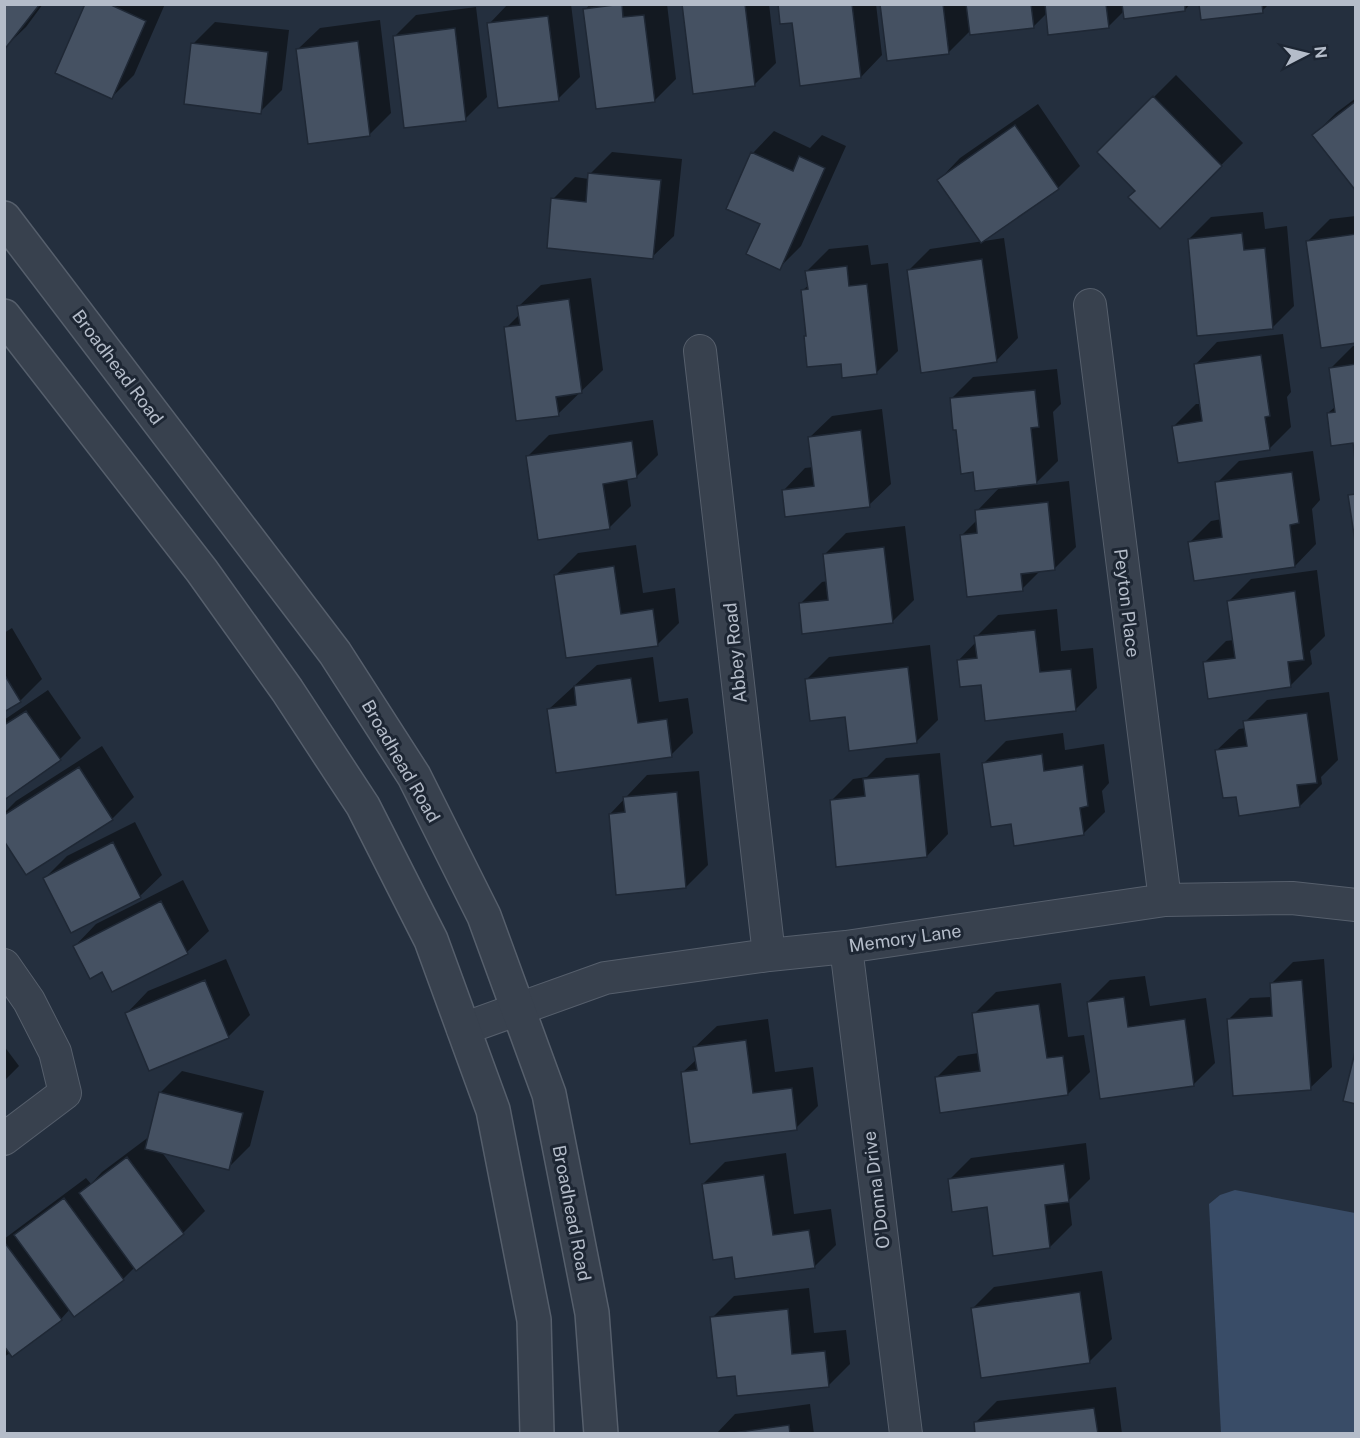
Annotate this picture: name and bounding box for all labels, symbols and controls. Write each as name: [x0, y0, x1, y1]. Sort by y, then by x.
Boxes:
north arrow: [1276, 24, 1336, 84]
text: N: [1310, 45, 1331, 60]
street label: Broadhead Road: [68, 306, 168, 428]
street label: Peyton Place: [1110, 547, 1144, 659]
street label: Abbey Road: [719, 602, 751, 704]
street label: Broadhead Road: [357, 696, 445, 826]
street label: Memory Lane: [847, 920, 963, 956]
street label: O'Donna Drive: [858, 1130, 894, 1250]
street label: Broadhead Road: [549, 1143, 595, 1283]

